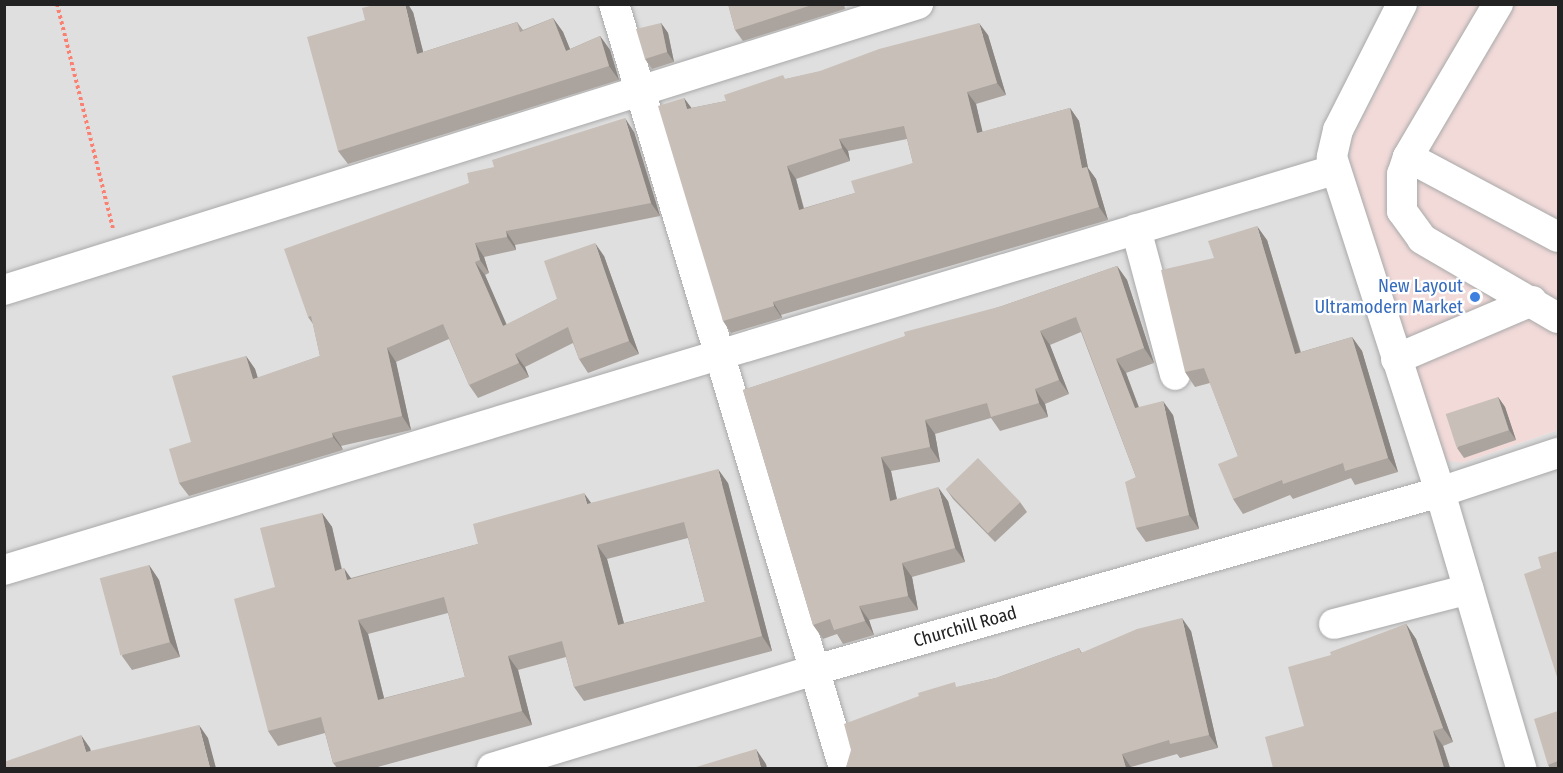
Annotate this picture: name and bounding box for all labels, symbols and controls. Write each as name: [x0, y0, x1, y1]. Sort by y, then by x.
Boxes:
place label: New Layout Ultramodern Market: [1314, 276, 1463, 318]
marker: New Layout Ultramodern Market: [1468, 290, 1482, 304]
street label: Churchill Road: [911, 602, 1019, 652]

